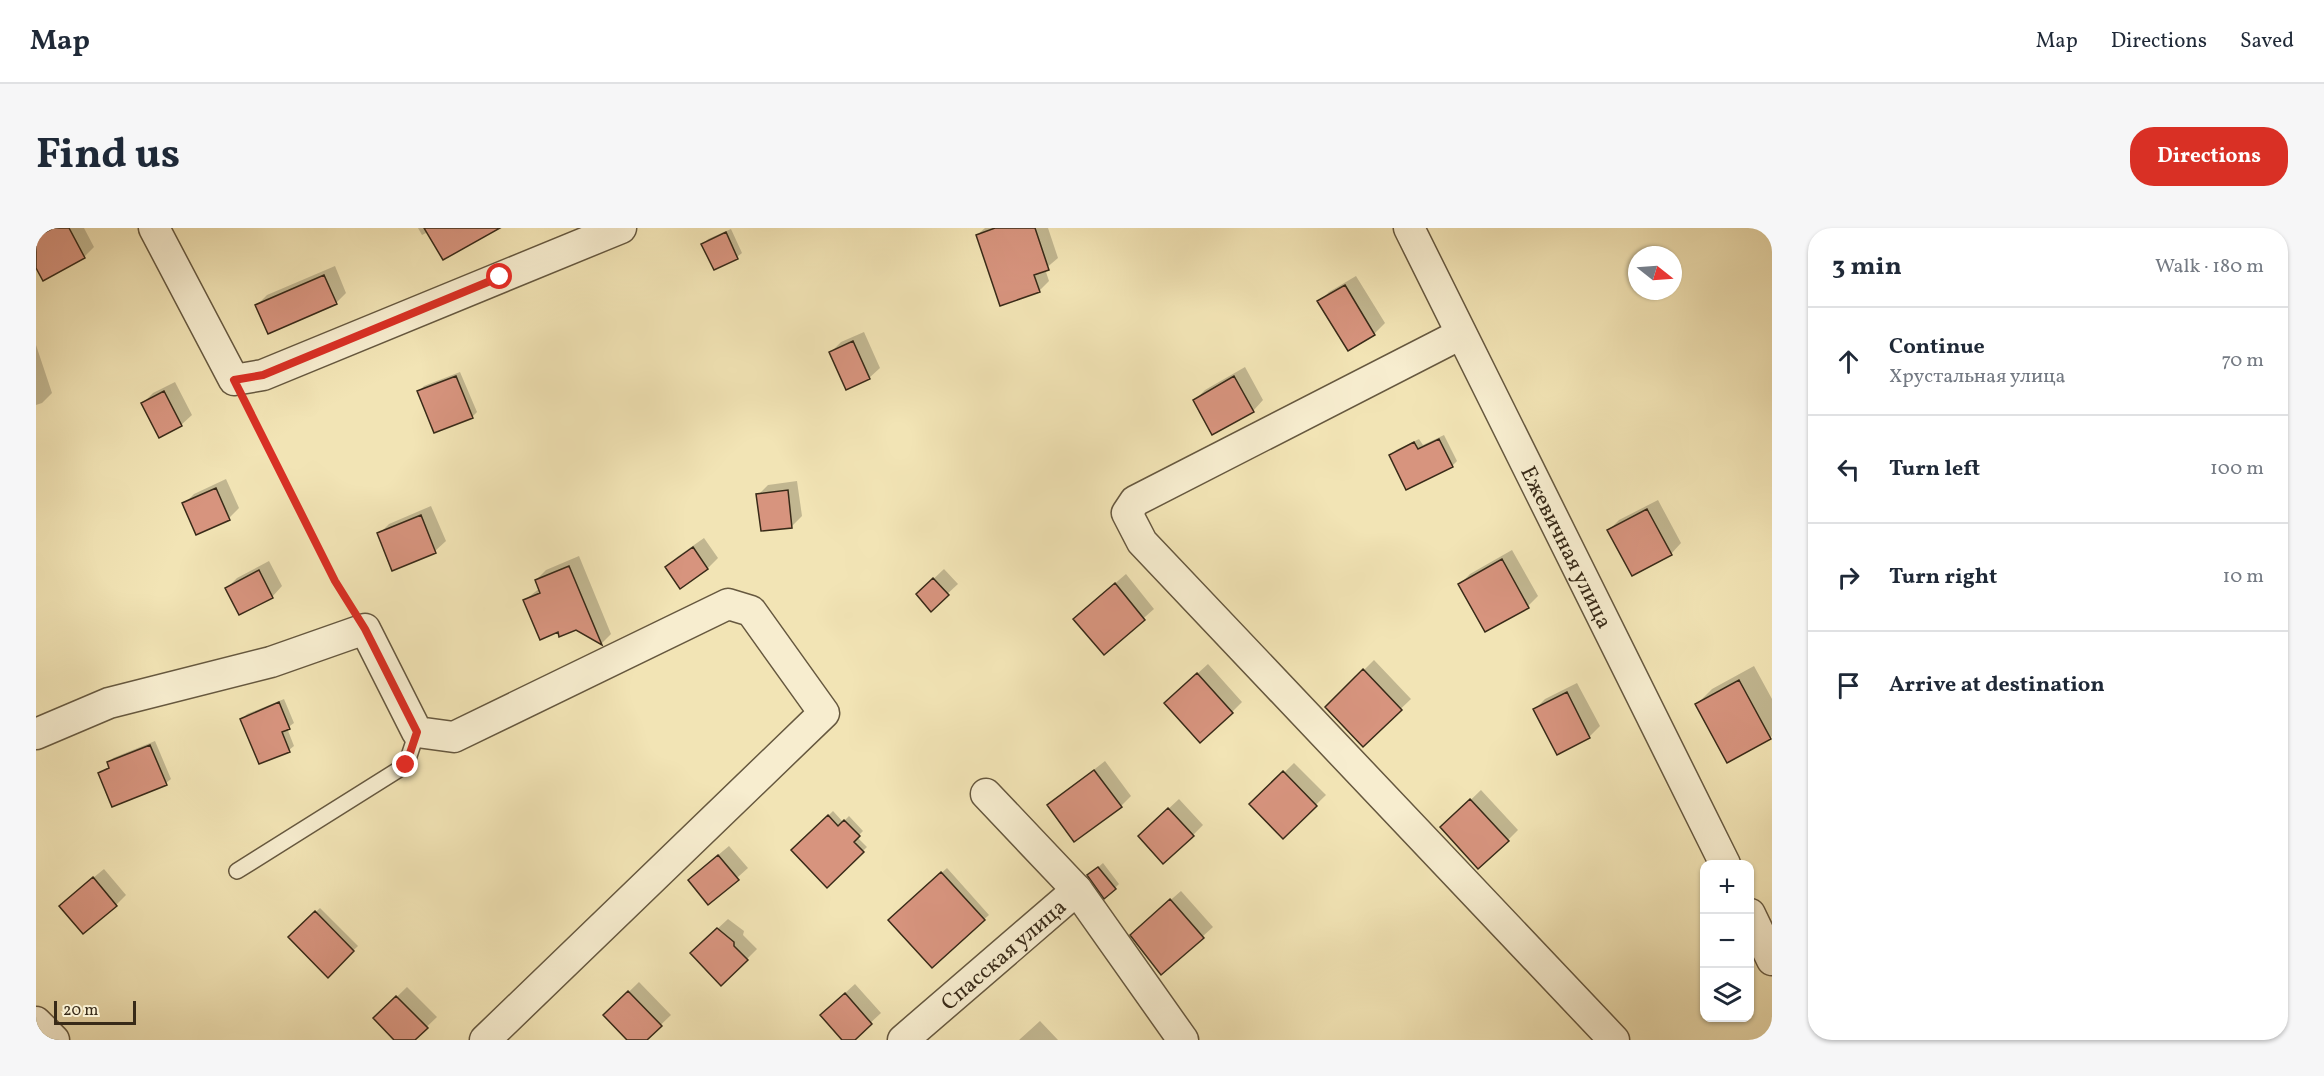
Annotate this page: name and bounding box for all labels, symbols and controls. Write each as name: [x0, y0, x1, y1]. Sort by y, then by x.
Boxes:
text: Map: [30, 22, 90, 61]
text: Map: [2036, 27, 2078, 56]
text: Directions: [2111, 27, 2207, 56]
text: Saved: [2240, 27, 2294, 56]
text: Find us: [36, 127, 180, 186]
button: Directions: [2130, 127, 2288, 186]
north arrow: [1628, 246, 1682, 300]
text: 3 min: [1832, 249, 1902, 285]
text: Walk · 180 m: [2155, 253, 2264, 281]
route start: [486, 263, 512, 289]
text: Continue: [1889, 332, 1985, 363]
icon: ahead: [1832, 345, 1865, 378]
text: 70 m: [2221, 347, 2264, 375]
text: Хрустальная улица: [1889, 363, 2066, 391]
icon: left: [1832, 453, 1865, 486]
text: Turn left: [1889, 454, 1980, 485]
text: 100 m: [2210, 455, 2264, 483]
street label: Ежевичная улица: [1512, 461, 1619, 635]
icon: right: [1832, 561, 1865, 594]
text: Turn right: [1889, 562, 1997, 593]
text: 10 m: [2223, 563, 2264, 591]
icon: arrive: [1832, 669, 1865, 702]
text: Arrive at destination: [1889, 670, 2105, 701]
route end: [392, 751, 418, 777]
map controls: [1700, 860, 1754, 1022]
button: +: [1700, 860, 1754, 914]
street label: Спасская улица: [935, 893, 1074, 1019]
button: −: [1700, 914, 1754, 968]
button: layers: [1700, 968, 1754, 1022]
scale bar: [54, 998, 136, 1026]
text: 20 m: [63, 1000, 98, 1022]

